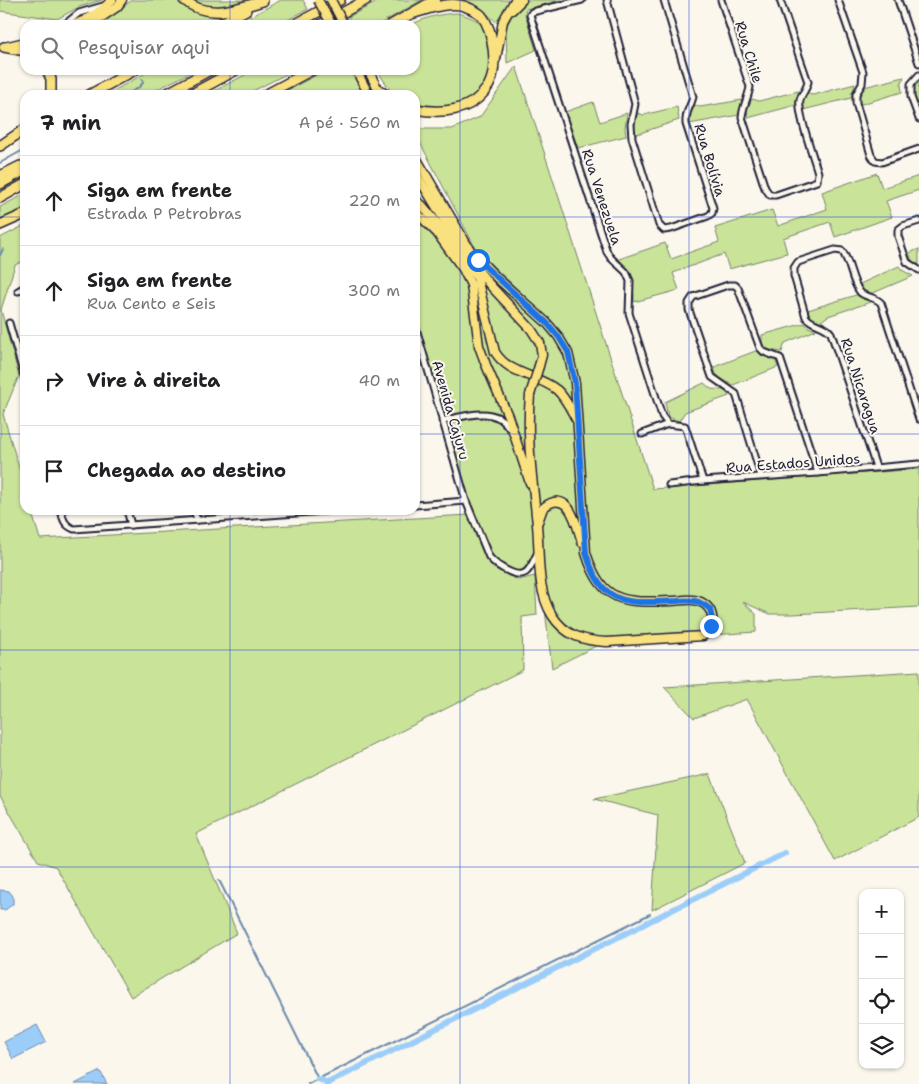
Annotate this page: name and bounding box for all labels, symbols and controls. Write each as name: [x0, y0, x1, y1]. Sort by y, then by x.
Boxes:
street label: Rua Chile: [731, 19, 767, 85]
search box: [20, 20, 420, 75]
icon: search: [38, 34, 66, 62]
text: Pesquisar aqui: [78, 35, 210, 60]
text: 7 min: [40, 109, 101, 137]
text: A pé · 560 m: [299, 112, 400, 133]
street label: Rua Bolívia: [690, 121, 730, 199]
street label: Rua Venezuela: [578, 147, 626, 248]
text: Siga em frente: [87, 178, 232, 203]
icon: ahead: [40, 187, 68, 215]
text: 220 m: [348, 190, 400, 211]
text: Estrada P Petrobras: [87, 203, 242, 224]
route start: [467, 249, 490, 272]
text: Siga em frente: [87, 268, 232, 293]
icon: ahead: [40, 277, 68, 305]
text: 300 m: [348, 280, 400, 301]
text: Rua Cento e Seis: [87, 293, 216, 314]
street label: Rua Nicaragua: [837, 336, 885, 437]
street label: Avenida Cajuru: [428, 358, 474, 462]
icon: right: [40, 367, 68, 395]
text: Vire à direita: [87, 368, 220, 393]
text: 40 m: [358, 370, 400, 391]
street label: Rua Estados Unidos: [725, 449, 861, 477]
icon: arrive: [40, 457, 68, 485]
text: Chegada ao destino: [87, 458, 286, 483]
route end: [700, 615, 723, 638]
map controls: [859, 889, 904, 1069]
button: +: [859, 889, 904, 934]
button: −: [859, 934, 904, 979]
button: locate: [859, 979, 904, 1024]
button: layers: [859, 1024, 904, 1069]

